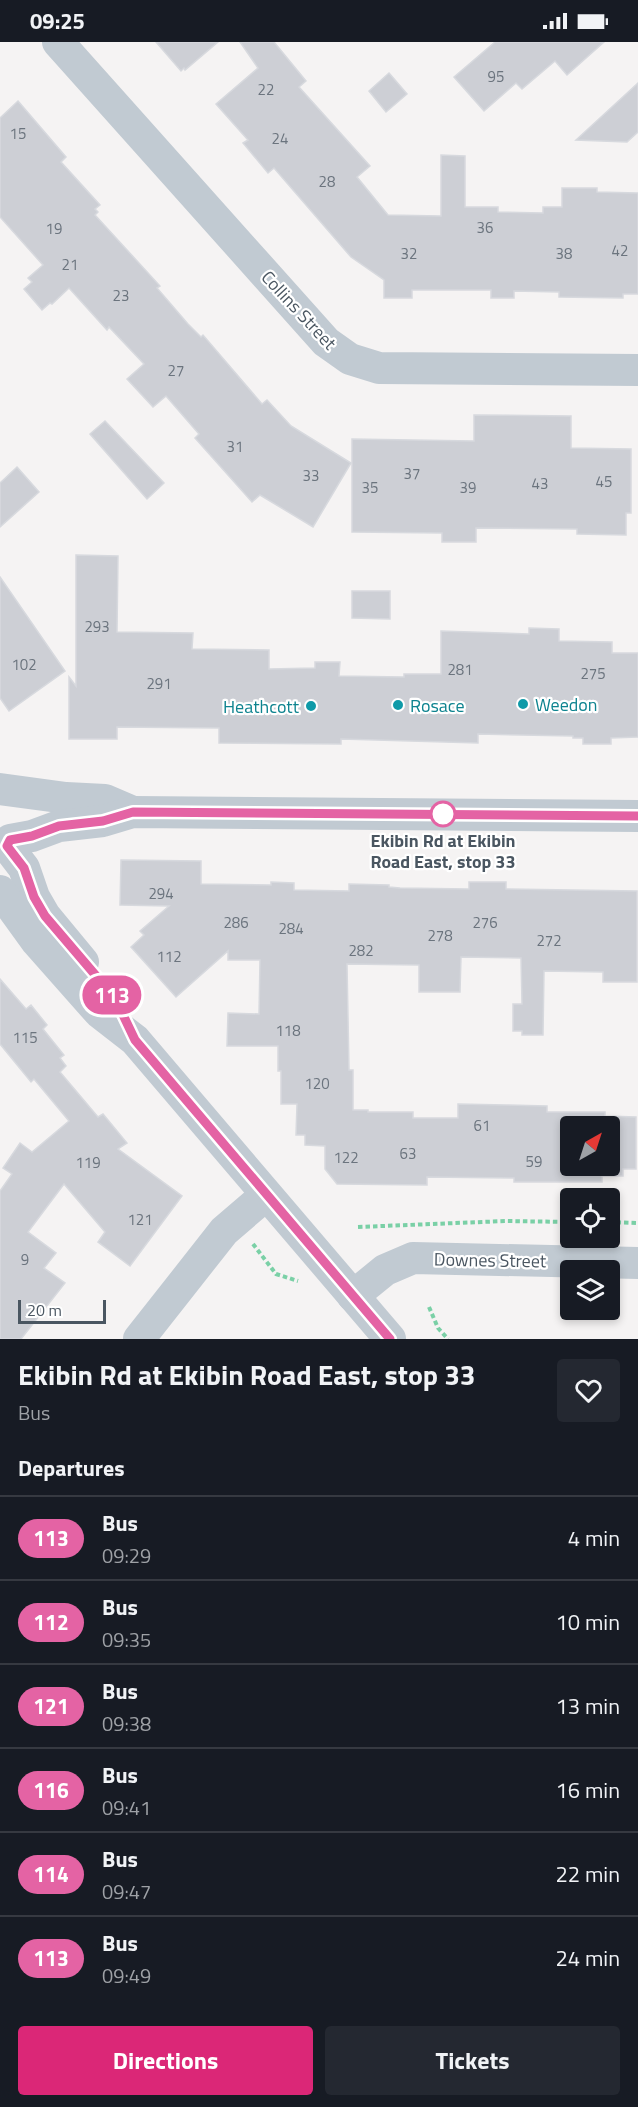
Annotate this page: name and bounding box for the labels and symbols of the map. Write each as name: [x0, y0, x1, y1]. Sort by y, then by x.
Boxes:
house number: 95: [488, 65, 504, 88]
house number: 22: [258, 78, 274, 101]
house number: 15: [10, 122, 26, 145]
house number: 24: [272, 127, 288, 150]
house number: 28: [319, 170, 335, 193]
house number: 36: [477, 216, 493, 239]
house number: 19: [46, 217, 62, 240]
house number: 42: [612, 239, 628, 262]
house number: 32: [401, 242, 417, 265]
house number: 38: [556, 242, 572, 265]
house number: 21: [62, 253, 78, 276]
street label: Collins Street: [255, 264, 343, 356]
house number: 23: [113, 284, 129, 307]
house number: 27: [168, 359, 184, 382]
house number: 31: [227, 435, 243, 458]
house number: 37: [404, 462, 420, 485]
house number: 33: [303, 464, 319, 487]
house number: 45: [596, 470, 612, 493]
house number: 43: [532, 472, 548, 495]
house number: 35: [362, 476, 378, 499]
house number: 39: [460, 476, 476, 499]
house number: 293: [84, 615, 110, 638]
house number: 102: [11, 653, 37, 676]
house number: 281: [447, 658, 473, 681]
house number: 275: [580, 662, 606, 685]
house number: 291: [146, 672, 172, 695]
place label: Weedon: [535, 691, 597, 718]
place label: Rosace: [410, 692, 465, 719]
place label: Heathcott: [223, 693, 300, 720]
marker: Weedon: [516, 697, 530, 711]
marker: Rosace: [391, 698, 405, 712]
marker: Heathcott: [304, 699, 318, 713]
marker: Ekibin Rd at Ekibin Road East, stop 33: [430, 801, 456, 827]
place label: Ekibin Rd at Ekibin Road East, stop 33: [370, 827, 516, 875]
house number: 294: [148, 882, 174, 905]
house number: 286: [223, 911, 249, 934]
house number: 276: [472, 911, 498, 934]
house number: 284: [278, 917, 304, 940]
house number: 278: [427, 924, 453, 947]
house number: 272: [536, 929, 562, 952]
house number: 282: [348, 939, 374, 962]
house number: 112: [156, 945, 182, 968]
line badge: 113: [78, 976, 146, 1014]
house number: 118: [275, 1019, 301, 1042]
house number: 115: [12, 1026, 38, 1049]
house number: 120: [304, 1072, 330, 1095]
house number: 61: [474, 1114, 490, 1137]
north arrow: [560, 1116, 620, 1176]
house number: 63: [400, 1142, 416, 1165]
house number: 122: [333, 1146, 359, 1169]
house number: 59: [526, 1150, 542, 1173]
house number: 119: [75, 1151, 101, 1174]
house number: 121: [127, 1208, 153, 1231]
street label: Downes Street: [434, 1246, 547, 1274]
house number: 9: [21, 1248, 29, 1271]
scale bar: [18, 1297, 106, 1324]

